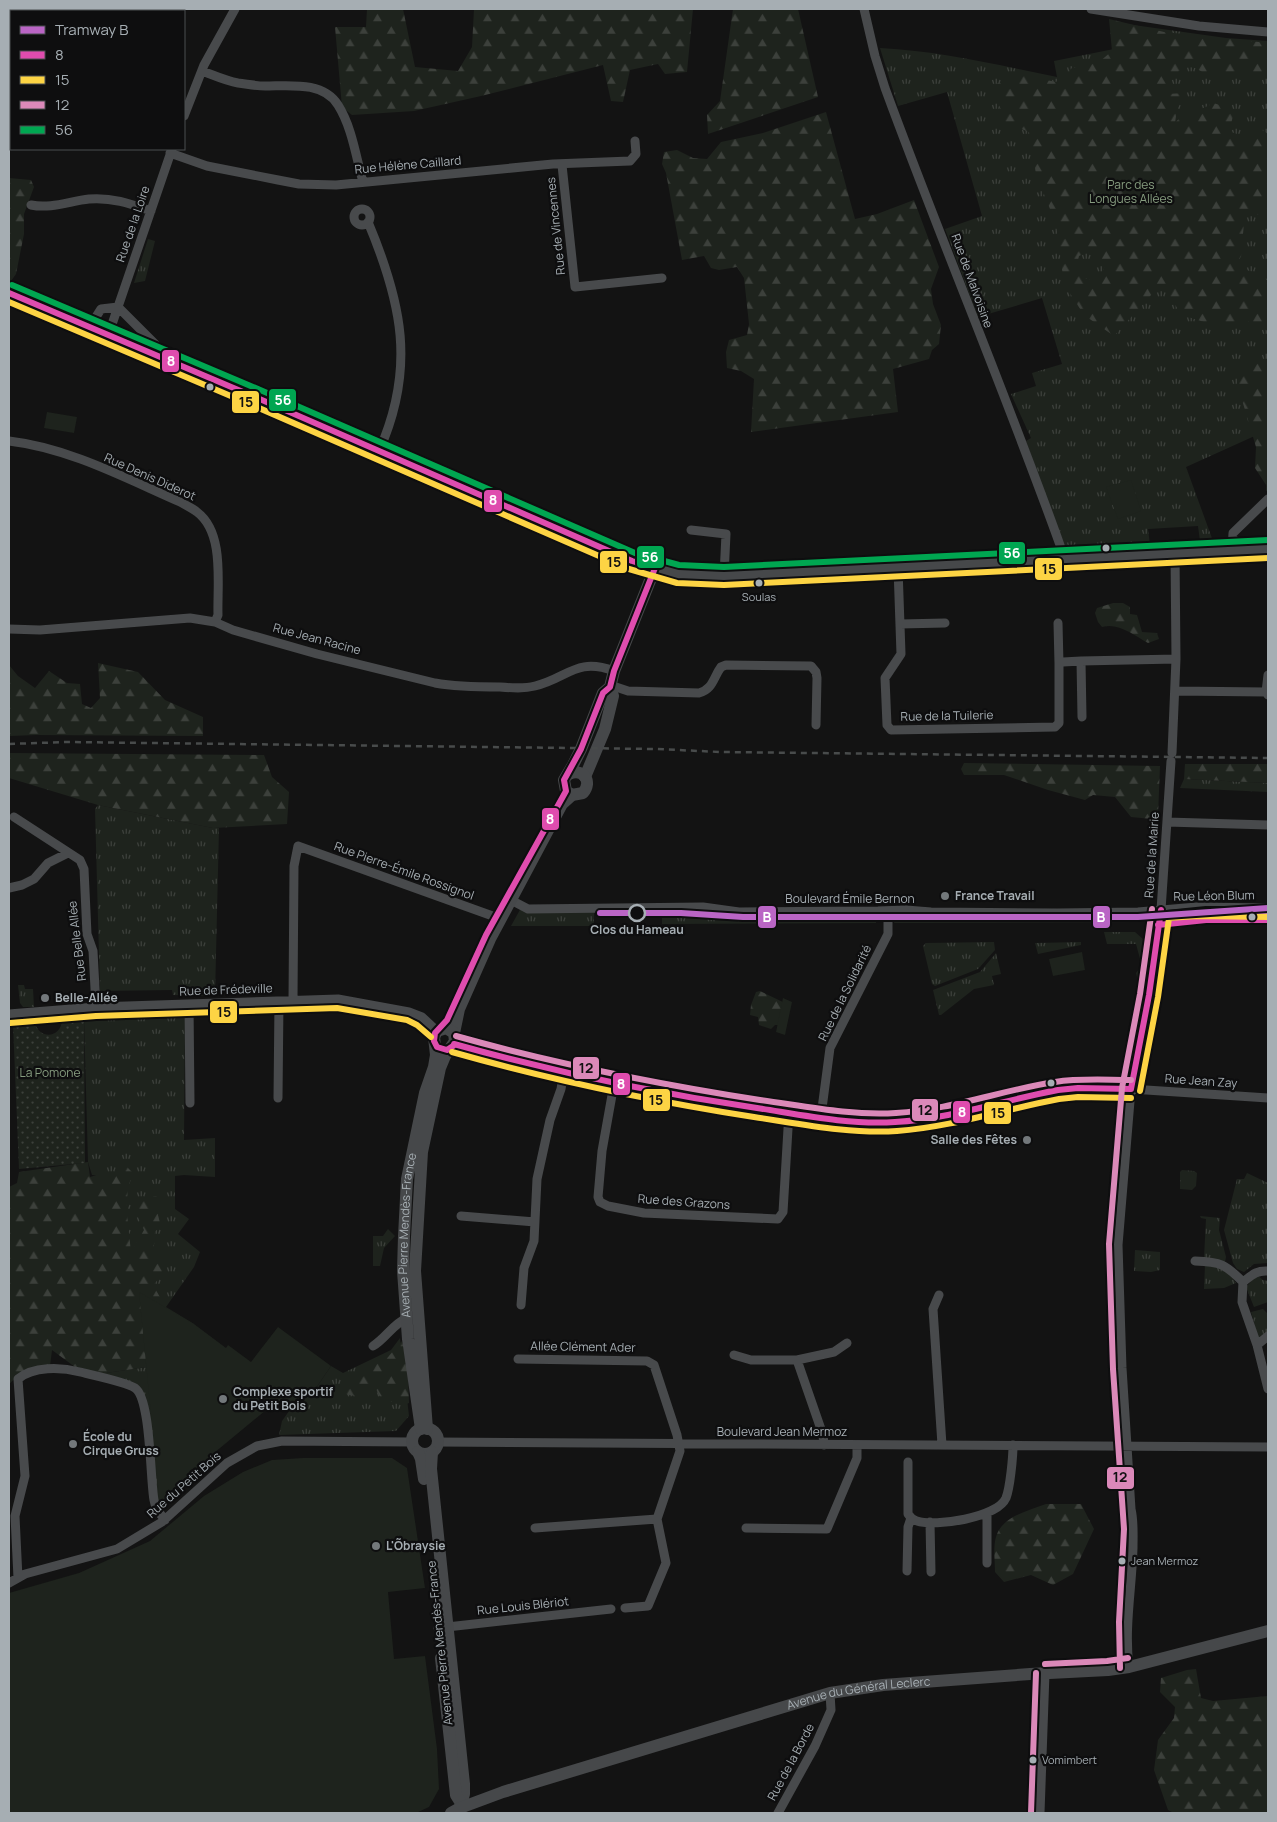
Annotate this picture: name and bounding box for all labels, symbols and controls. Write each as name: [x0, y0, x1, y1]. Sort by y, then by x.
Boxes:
legend: [10, 10, 185, 150]
text: Tramway B: [55, 19, 128, 40]
text: 8: [55, 44, 64, 65]
text: 15: [55, 69, 70, 90]
text: 12: [55, 94, 69, 115]
text: 56: [55, 119, 73, 140]
street label: Rue Hélène Caillard: [354, 151, 462, 178]
street label: Rue de Vincennes: [542, 176, 569, 276]
park label: Parc des Longues Allées: [1089, 176, 1173, 207]
street label: Rue de la Loire: [112, 183, 154, 264]
street label: Rue de Malvoisine: [948, 231, 997, 330]
line badge: 8: [161, 349, 180, 373]
text: 8: [167, 351, 175, 370]
unlabelled marker: [205, 382, 215, 392]
line badge: 56: [268, 388, 297, 412]
line badge: 15: [231, 390, 260, 414]
text: 56: [275, 390, 291, 409]
text: 15: [239, 392, 253, 411]
street label: Rue Denis Diderot: [102, 449, 199, 504]
line badge: 8: [483, 489, 503, 513]
text: 8: [489, 490, 497, 509]
line badge: 56: [998, 541, 1026, 565]
text: 56: [1004, 543, 1020, 562]
unlabelled marker: [1101, 543, 1111, 553]
line badge: 56: [636, 545, 665, 569]
text: 56: [642, 547, 658, 566]
line badge: 15: [599, 550, 628, 574]
text: 15: [607, 552, 621, 571]
line badge: 15: [1034, 557, 1063, 581]
text: 15: [1042, 559, 1056, 578]
marker: Soulas: [754, 578, 764, 588]
place label: Soulas: [742, 589, 776, 604]
street label: Rue Jean Racine: [271, 619, 363, 658]
street label: Rue de la Tuilerie: [900, 706, 994, 725]
line badge: 8: [541, 807, 560, 831]
text: 8: [546, 809, 554, 828]
street label: Rue de la Mairie: [1140, 811, 1163, 899]
street label: Rue Pierre-Émile Rossignol: [332, 837, 477, 904]
street label: Rue Léon Blum: [1173, 886, 1255, 905]
place label: France Travail: [955, 887, 1035, 904]
street label: Boulevard Émile Bernon: [785, 890, 915, 907]
marker: France Travail: [939, 890, 951, 902]
street label: Rue Belle Allée: [63, 900, 90, 982]
marker: Clos du Hameau: [628, 904, 646, 922]
line badge: B: [757, 905, 777, 929]
line badge: B: [1092, 905, 1111, 929]
text: B: [763, 907, 772, 926]
text: B: [1097, 907, 1106, 926]
unlabelled marker: [1247, 912, 1257, 922]
place label: Clos du Hameau: [590, 921, 684, 938]
street label: Rue de la Solidarité: [814, 942, 875, 1044]
street label: Rue de Frédeville: [179, 979, 273, 1000]
place label: Belle-Allée: [55, 989, 118, 1006]
marker: Belle-Allée: [39, 992, 51, 1004]
line badge: 15: [209, 1000, 238, 1024]
text: 15: [217, 1002, 231, 1021]
line badge: 12: [572, 1056, 600, 1080]
text: 12: [579, 1058, 593, 1077]
park label: La Pomone: [20, 1064, 80, 1081]
street label: Rue Jean Zay: [1164, 1069, 1239, 1092]
line badge: 8: [612, 1072, 631, 1096]
text: 8: [617, 1074, 625, 1093]
unlabelled marker: [1046, 1078, 1056, 1088]
line badge: 15: [642, 1088, 671, 1112]
text: 15: [649, 1090, 663, 1109]
line badge: 12: [911, 1098, 939, 1122]
text: 12: [918, 1100, 932, 1119]
line badge: 8: [952, 1100, 971, 1124]
line badge: 15: [983, 1101, 1012, 1125]
text: 8: [958, 1102, 966, 1121]
text: 15: [991, 1103, 1005, 1122]
place label: Salle des Fêtes: [930, 1131, 1017, 1148]
marker: Salle des Fêtes: [1021, 1134, 1033, 1146]
street label: Avenue Pierre Mendès-France: [394, 1151, 420, 1318]
street label: Rue des Grazons: [637, 1190, 731, 1213]
street label: Allée Clément Ader: [530, 1337, 636, 1356]
place label: Complexe sportif du Petit Bois: [233, 1383, 333, 1414]
marker: Complexe sportif du Petit Bois: [217, 1393, 229, 1405]
street label: Boulevard Jean Mermoz: [717, 1423, 847, 1440]
place label: École du Cirque Gruss: [83, 1428, 159, 1459]
marker: École du Cirque Gruss: [67, 1438, 79, 1450]
street label: Rue du Petit Bois: [143, 1448, 224, 1522]
line badge: 12: [1106, 1466, 1135, 1490]
text: 12: [1113, 1467, 1127, 1486]
place label: L'Õbraysie: [386, 1537, 445, 1554]
marker: L'Õbraysie: [370, 1540, 382, 1552]
place label: Jean Mermoz: [1131, 1553, 1198, 1568]
marker: Jean Mermoz: [1117, 1556, 1127, 1566]
street label: Avenue Pierre Mendès-France: [422, 1560, 457, 1726]
street label: Rue Louis Blériot: [476, 1592, 570, 1619]
street label: Avenue du Général Leclerc: [784, 1672, 931, 1714]
street label: Rue de la Borde: [763, 1720, 818, 1803]
place label: Vomimbert: [1042, 1752, 1097, 1767]
marker: Vomimbert: [1028, 1755, 1038, 1765]

